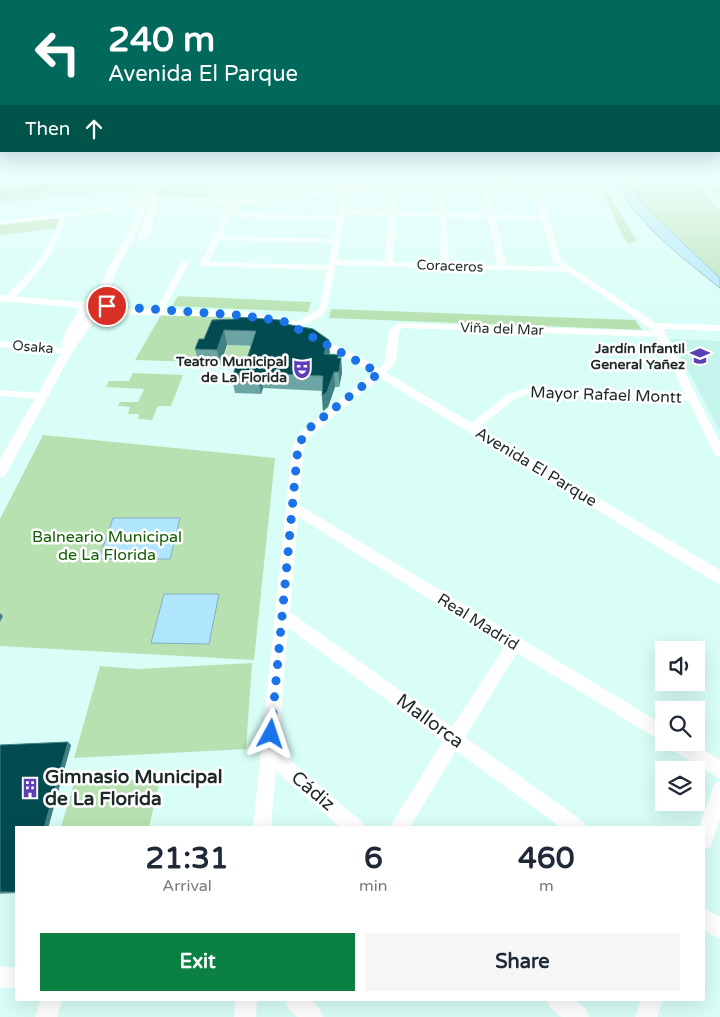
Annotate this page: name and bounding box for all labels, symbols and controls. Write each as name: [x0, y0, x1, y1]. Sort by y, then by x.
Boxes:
text: 240 m: [108, 19, 215, 61]
icon: left: [25, 20, 90, 85]
text: Avenida El Parque: [108, 61, 298, 87]
icon: ahead: [80, 115, 108, 143]
text: Then: [25, 118, 70, 140]
street label: Coraceros: [416, 256, 484, 276]
pin: [86, 285, 128, 327]
icon: arrive: [93, 292, 121, 320]
street label: Viña del Mar: [460, 319, 545, 339]
street label: Osaka: [12, 337, 54, 357]
place label: Jardín Infantil General Yañez: [591, 340, 685, 373]
school or university icon: Jardín Infantil General Yañez: [689, 345, 711, 367]
place label: Teatro Municipal de La Florida: [175, 353, 287, 386]
theatre icon: Teatro Municipal de La Florida: [291, 358, 313, 380]
street label: Mayor Rafael Montt: [530, 382, 682, 408]
street label: Avenida El Parque: [472, 423, 600, 511]
park label: Balneario Municipal de La Florida: [32, 527, 182, 565]
street label: Real Madrid: [434, 589, 522, 655]
map controls: [655, 641, 705, 811]
button: sound: [655, 641, 705, 691]
street label: Mallorca: [392, 689, 468, 753]
button: search: [655, 701, 705, 751]
position arrow: [244, 707, 296, 759]
button: layers: [655, 761, 705, 811]
place label: Gimnasio Municipal de La Florida: [45, 766, 222, 810]
street label: Cádiz: [287, 766, 339, 816]
building icon: Gimnasio Municipal de La Florida: [19, 777, 41, 799]
text: 21:31: [145, 840, 229, 877]
text: 6: [364, 840, 383, 877]
text: 460: [518, 840, 575, 877]
text: Arrival: [162, 876, 212, 896]
text: min: [359, 876, 388, 896]
text: m: [539, 876, 554, 896]
button: Exit: [40, 933, 355, 991]
button: Share: [365, 933, 680, 991]

